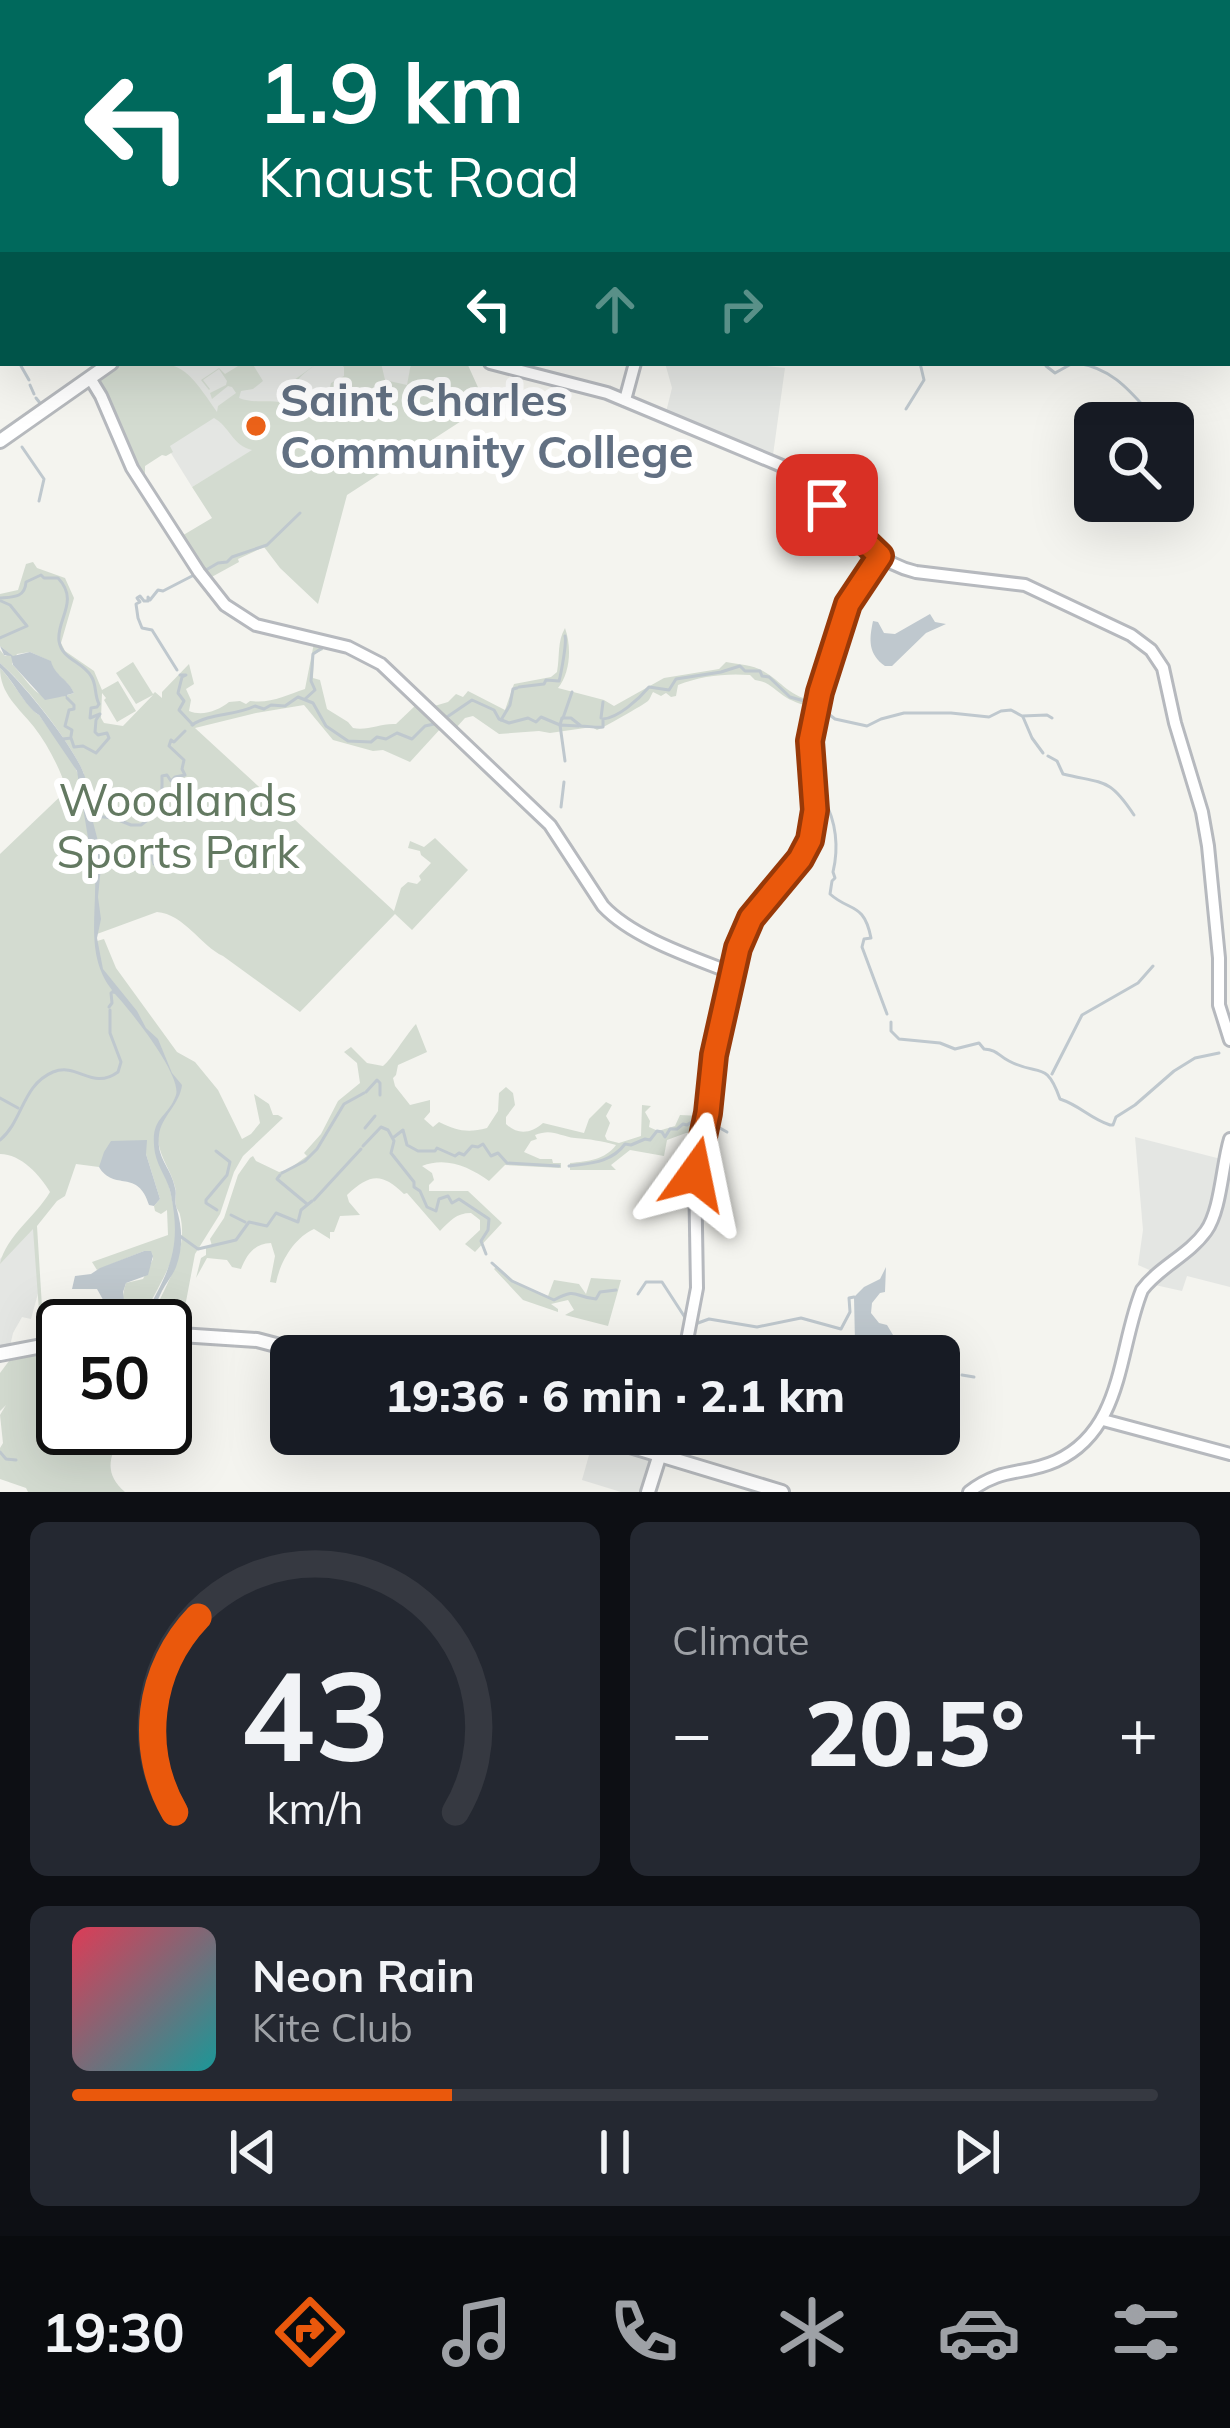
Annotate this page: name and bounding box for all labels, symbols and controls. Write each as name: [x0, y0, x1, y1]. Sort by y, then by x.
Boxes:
text: 1.9 km: [258, 39, 525, 144]
icon: left: [60, 48, 216, 204]
text: Knaust Road: [258, 143, 579, 211]
icon: left: [456, 276, 522, 342]
icon: ahead: [582, 276, 648, 342]
icon: right: [708, 276, 774, 342]
place label: Saint Charles Community College: [280, 371, 693, 479]
map controls: [1074, 402, 1194, 522]
button: search: [1074, 402, 1194, 522]
marker: Saint Charles Community College: [243, 413, 269, 439]
pin: [776, 454, 878, 556]
icon: arrive: [794, 472, 860, 538]
park label: Woodlands Sports Park: [57, 771, 300, 879]
position arrow: [632, 1111, 758, 1237]
speed limit sign: 50: [36, 1299, 192, 1455]
text: 19:36 · 6 min · 2.1 km: [385, 1367, 845, 1423]
text: Climate: [672, 1616, 810, 1665]
text: 43: [240, 1636, 390, 1792]
text: 20.5°: [805, 1676, 1025, 1789]
text: −: [672, 1691, 712, 1774]
text: +: [1118, 1691, 1158, 1774]
text: km/h: [266, 1781, 364, 1835]
text: Neon Rain: [252, 1947, 475, 2003]
text: Kite Club: [252, 2003, 413, 2052]
icon: previous: [220, 2119, 286, 2185]
icon: pause: [582, 2119, 648, 2185]
icon: next: [944, 2119, 1010, 2185]
icon: directions: [268, 2290, 352, 2374]
icon: music: [435, 2290, 519, 2374]
icon: phone: [602, 2290, 686, 2374]
icon: climate: [770, 2290, 854, 2374]
icon: car: [937, 2290, 1021, 2374]
icon: filters: [1104, 2290, 1188, 2374]
text: 19:30: [42, 2298, 185, 2366]

